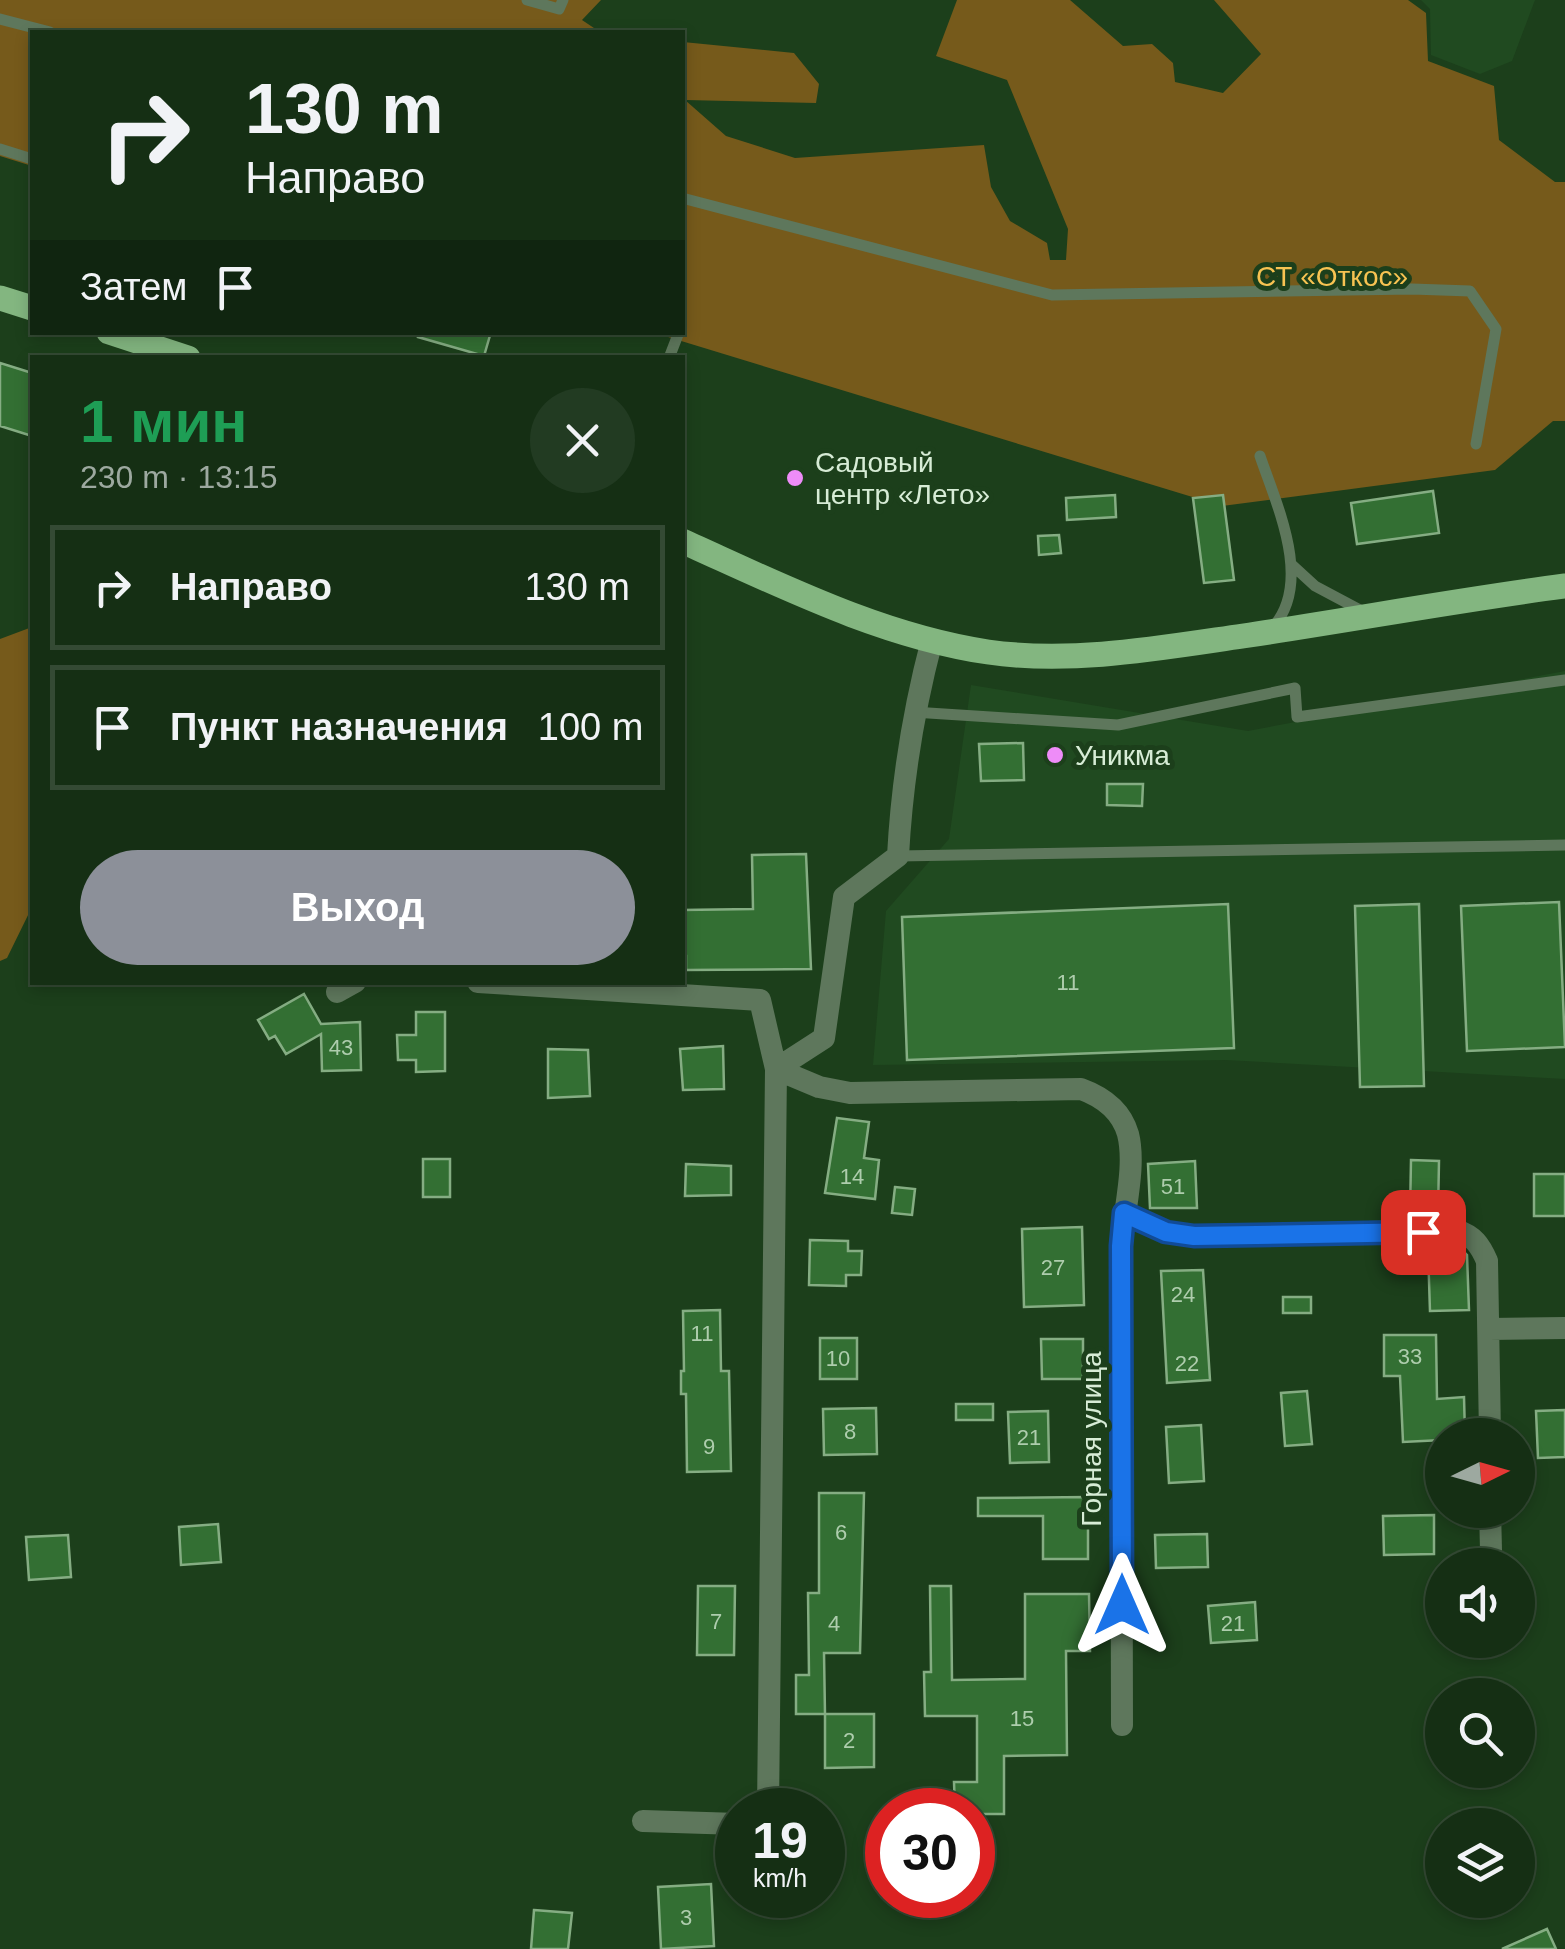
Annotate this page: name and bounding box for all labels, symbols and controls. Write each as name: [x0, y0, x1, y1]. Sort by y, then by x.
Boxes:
icon: right: [80, 70, 210, 200]
text: 130 m: [245, 70, 443, 148]
text: Направо: [245, 152, 425, 203]
icon: arrive: [208, 260, 263, 315]
park label: СТ «Откос»: [1256, 261, 1408, 292]
text: Затем: [80, 266, 188, 308]
text: 1 мин: [80, 388, 248, 455]
button: close: [530, 388, 635, 493]
place label: Садовый центр «Лето»: [815, 447, 990, 510]
text: 230 m · 13:15: [80, 459, 277, 495]
marker: Садовый центр «Лето»: [784, 467, 806, 489]
icon: right: [85, 560, 140, 615]
text: Направо: [170, 566, 332, 608]
text: 130 m: [524, 566, 630, 608]
icon: arrive: [85, 700, 140, 755]
text: Пункт назначения: [170, 706, 508, 748]
text: 100 m: [538, 706, 643, 748]
place label: Уникма: [1075, 740, 1170, 771]
marker: Уникма: [1044, 744, 1066, 766]
button: Выход: [80, 850, 635, 965]
house number: 11: [1057, 970, 1079, 995]
house number: 43: [329, 1035, 353, 1060]
house number: 14: [840, 1164, 864, 1189]
house number: 51: [1161, 1174, 1185, 1199]
pin: [1381, 1190, 1466, 1275]
icon: arrive: [1396, 1205, 1451, 1260]
house number: 27: [1041, 1255, 1065, 1280]
house number: 24: [1171, 1282, 1195, 1307]
house number: 11: [691, 1321, 713, 1346]
house number: 33: [1398, 1344, 1422, 1369]
house number: 10: [826, 1346, 850, 1371]
street label: Горная улица: [1076, 1351, 1107, 1527]
house number: 22: [1175, 1351, 1199, 1376]
north arrow: [1425, 1418, 1535, 1528]
map controls: [1425, 1418, 1535, 1918]
house number: 8: [844, 1419, 856, 1444]
house number: 21: [1017, 1425, 1041, 1450]
house number: 9: [703, 1434, 715, 1459]
house number: 6: [835, 1520, 847, 1545]
button: sound: [1425, 1548, 1535, 1658]
position arrow: [1070, 1553, 1174, 1657]
house number: 7: [710, 1609, 722, 1634]
house number: 4: [828, 1611, 840, 1636]
house number: 21: [1221, 1611, 1245, 1636]
button: search: [1425, 1678, 1535, 1788]
house number: 15: [1010, 1706, 1034, 1731]
house number: 2: [843, 1728, 855, 1753]
speed limit sign: 30: [865, 1788, 995, 1918]
button: layers: [1425, 1808, 1535, 1918]
text: 19: [752, 1813, 808, 1869]
text: km/h: [753, 1864, 807, 1892]
house number: 3: [680, 1905, 692, 1930]

